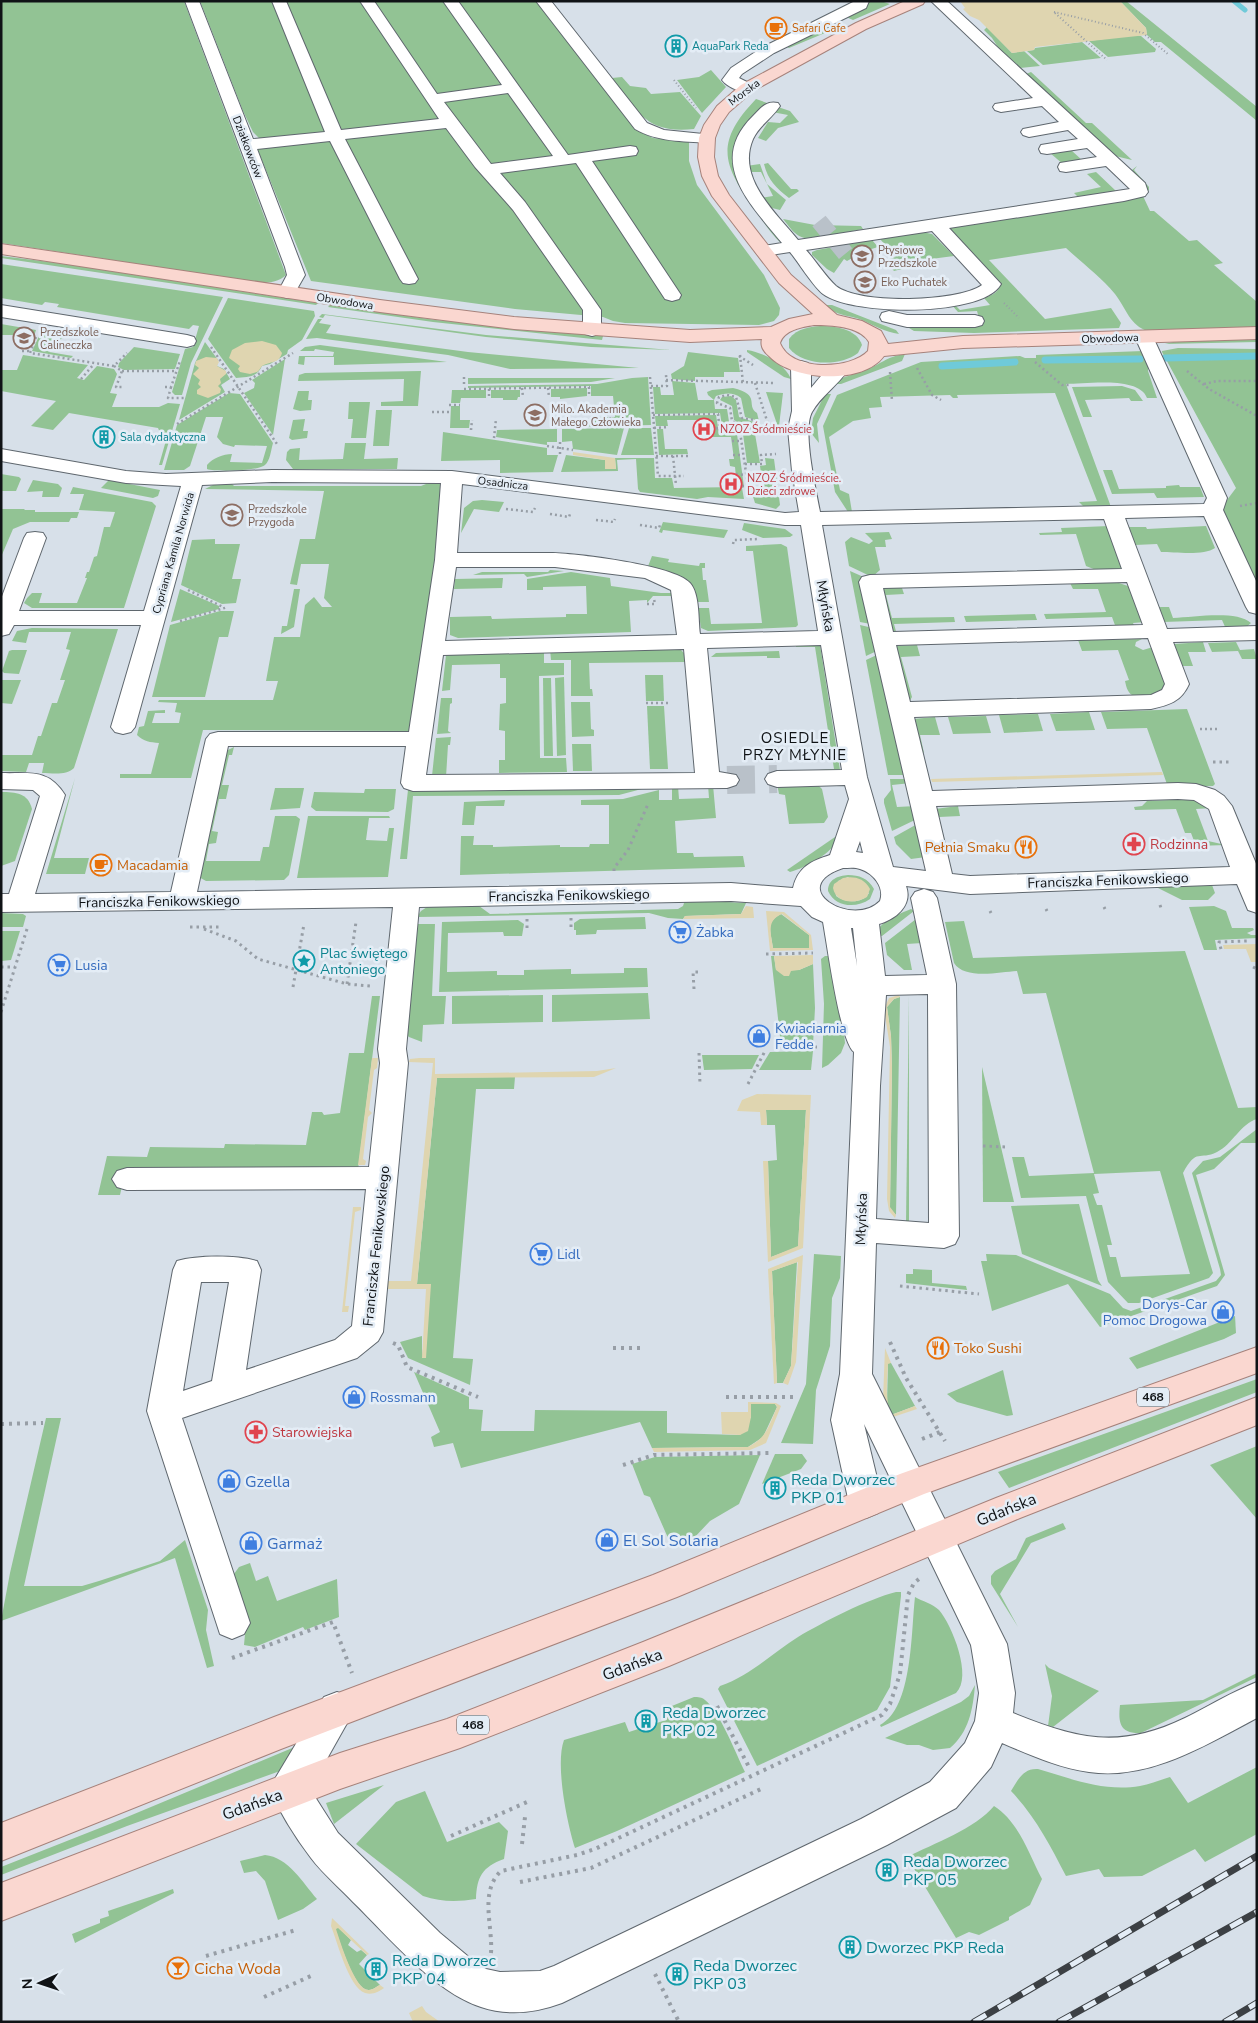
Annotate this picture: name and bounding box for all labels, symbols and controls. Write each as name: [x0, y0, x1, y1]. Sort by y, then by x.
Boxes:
cafe icon: Safari Cafe: [764, 16, 788, 40]
place label: Safari Cafe: [792, 21, 846, 36]
building icon: AquaPark Reda: [664, 34, 688, 58]
place label: AquaPark Reda: [692, 39, 769, 54]
street label: Morska: [725, 75, 763, 109]
street label: Działkowców: [229, 114, 266, 181]
place label: Ptysiowe Przedszkole: [878, 243, 937, 271]
school or university icon: Ptysiowe Przedszkole: [850, 244, 874, 268]
school or university icon: Eko Puchatek: [853, 270, 877, 294]
place label: Eko Puchatek: [881, 275, 948, 290]
street label: Obwodowa: [315, 290, 375, 313]
place label: Przedszkole Calineczka: [40, 325, 99, 353]
school or university icon: Przedszkole Calineczka: [12, 326, 36, 350]
street label: Obwodowa: [1081, 330, 1139, 347]
place label: Milo. Akademia Małego Człowieka: [551, 402, 641, 430]
school or university icon: Milo. Akademia Małego Człowieka: [523, 403, 547, 427]
hospital icon: NZOZ Śródmieście: [692, 417, 716, 441]
place label: NZOZ Śródmieście: [720, 421, 812, 437]
building icon: Sala dydaktyczna: [92, 425, 116, 449]
place label: Sala dydaktyczna: [120, 430, 206, 445]
place label: NZOZ Śródmieście. Dzieci zdrowe: [747, 470, 841, 499]
hospital icon: NZOZ Śródmieście. Dzieci zdrowe: [719, 472, 743, 496]
street label: Osadnicza: [477, 473, 529, 494]
street label: Cypriana Kamila Norwida: [149, 491, 198, 616]
place label: Przedszkole Przygoda: [248, 502, 307, 530]
school or university icon: Przedszkole Przygoda: [220, 503, 244, 527]
street label: Młyńska: [812, 579, 839, 633]
district label: OSIEDLE PRZY MŁYNIE: [743, 728, 847, 765]
pharmacy icon: Rodzinna: [1122, 832, 1146, 856]
restaurant icon: Pełnia Smaku: [1014, 835, 1038, 859]
place label: Rodzinna: [1150, 835, 1208, 854]
place label: Pełnia Smaku: [925, 838, 1010, 857]
cafe icon: Macadamia: [89, 853, 113, 877]
place label: Macadamia: [117, 856, 188, 875]
street label: Franciszka Fenikowskiego: [1027, 868, 1189, 893]
street label: Franciszka Fenikowskiego: [488, 885, 650, 906]
street label: Franciszka Fenikowskiego: [78, 891, 240, 912]
supermarket icon: Żabka: [668, 920, 692, 944]
place label: Żabka: [696, 923, 734, 942]
place label: Plac świętego Antoniego: [320, 944, 408, 979]
place icon: Plac świętego Antoniego: [292, 949, 316, 973]
supermarket icon: Lusia: [47, 953, 71, 977]
place label: Lusia: [75, 956, 108, 975]
place label: Kwiaciarnia Fedde: [775, 1019, 847, 1054]
shop icon: Kwiaciarnia Fedde: [747, 1024, 771, 1048]
street label: Franciszka Fenikowskiego: [359, 1165, 394, 1327]
street label: Młyńska: [851, 1193, 872, 1245]
supermarket icon: Lidl: [529, 1242, 553, 1266]
place label: Lidl: [557, 1245, 581, 1264]
place label: Dorys-Car Pomoc Drogowa: [1103, 1295, 1207, 1330]
shop icon: Dorys-Car Pomoc Drogowa: [1211, 1300, 1235, 1324]
restaurant icon: Toko Sushi: [926, 1336, 950, 1360]
place label: Toko Sushi: [954, 1339, 1022, 1358]
shop icon: Rossmann: [342, 1385, 366, 1409]
place label: Rossmann: [370, 1388, 436, 1407]
road number: 468: [1137, 1388, 1169, 1406]
pharmacy icon: Starowiejska: [244, 1420, 268, 1444]
place label: Starowiejska: [272, 1423, 352, 1442]
shop icon: Gzella: [217, 1469, 241, 1493]
place label: Reda Dworzec PKP 01: [791, 1469, 896, 1509]
place label: Gzella: [245, 1471, 290, 1493]
building icon: Reda Dworzec PKP 01: [763, 1476, 787, 1500]
street label: Gdańska: [973, 1488, 1040, 1532]
shop icon: El Sol Solaria: [595, 1528, 619, 1552]
place label: El Sol Solaria: [623, 1530, 719, 1552]
shop icon: Garmaż: [239, 1531, 263, 1555]
place label: Garmaż: [267, 1533, 322, 1555]
street label: Gdańska: [599, 1643, 666, 1686]
place label: Reda Dworzec PKP 02: [662, 1702, 767, 1742]
building icon: Reda Dworzec PKP 02: [634, 1709, 658, 1733]
road number: 468: [457, 1716, 489, 1734]
street label: Gdańska: [219, 1784, 286, 1826]
place label: Reda Dworzec PKP 05: [903, 1851, 1008, 1891]
building icon: Reda Dworzec PKP 05: [875, 1858, 899, 1882]
building icon: Dworzec PKP Reda: [838, 1935, 862, 1959]
place label: Dworzec PKP Reda: [866, 1937, 1004, 1959]
place label: Reda Dworzec PKP 04: [392, 1950, 497, 1990]
place label: Reda Dworzec PKP 03: [693, 1955, 798, 1995]
bar icon: Cicha Woda: [166, 1956, 190, 1980]
building icon: Reda Dworzec PKP 04: [364, 1957, 388, 1981]
north arrow: [15, 1958, 65, 2008]
place label: Cicha Woda: [194, 1958, 281, 1980]
building icon: Reda Dworzec PKP 03: [665, 1962, 689, 1986]
text: N: [18, 1978, 37, 1989]

